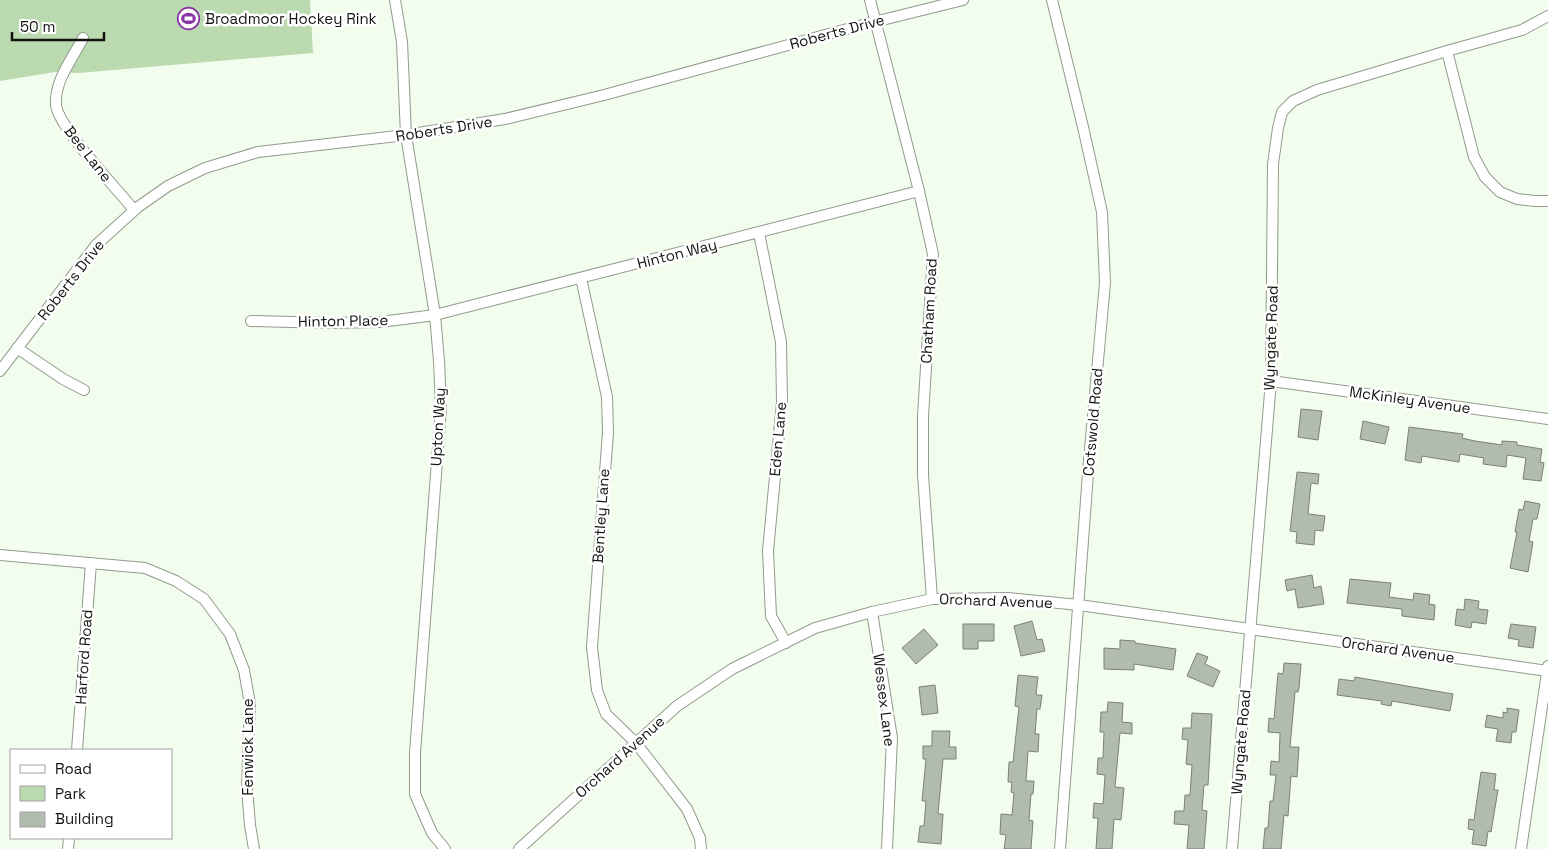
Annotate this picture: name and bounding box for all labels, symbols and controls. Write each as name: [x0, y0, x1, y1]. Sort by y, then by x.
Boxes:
sports icon: Broadmoor Hockey Rink: [177, 7, 201, 31]
place label: Broadmoor Hockey Rink: [205, 9, 377, 28]
scale bar: [12, 10, 105, 42]
street label: Roberts Drive: [787, 10, 887, 53]
text: 50 m: [20, 17, 55, 36]
street label: Roberts Drive: [394, 111, 494, 146]
street label: Bee Lane: [60, 122, 116, 186]
street label: Hinton Way: [635, 234, 719, 273]
street label: Roberts Drive: [33, 235, 108, 324]
street label: Chatham Road: [916, 258, 941, 364]
street label: Wyngate Road: [1259, 285, 1282, 391]
street label: Hinton Place: [298, 310, 388, 331]
street label: Cotswold Road: [1078, 367, 1107, 477]
street label: McKinley Avenue: [1348, 382, 1472, 417]
street label: Upton Way: [426, 387, 449, 467]
street label: Eden Lane: [765, 401, 790, 477]
street label: Bentley Lane: [588, 468, 613, 564]
street label: Orchard Avenue: [939, 589, 1053, 612]
street label: Harford Road: [71, 609, 96, 705]
street label: Orchard Avenue: [1340, 632, 1456, 667]
street label: Wessex Lane: [869, 652, 900, 748]
street label: Wyngate Road: [1226, 689, 1255, 795]
street label: Fenwick Lane: [238, 698, 257, 796]
street label: Orchard Avenue: [571, 711, 668, 802]
legend: [10, 749, 172, 839]
text: Road: [55, 759, 92, 778]
text: Park: [55, 784, 86, 803]
text: Building: [55, 809, 114, 828]

